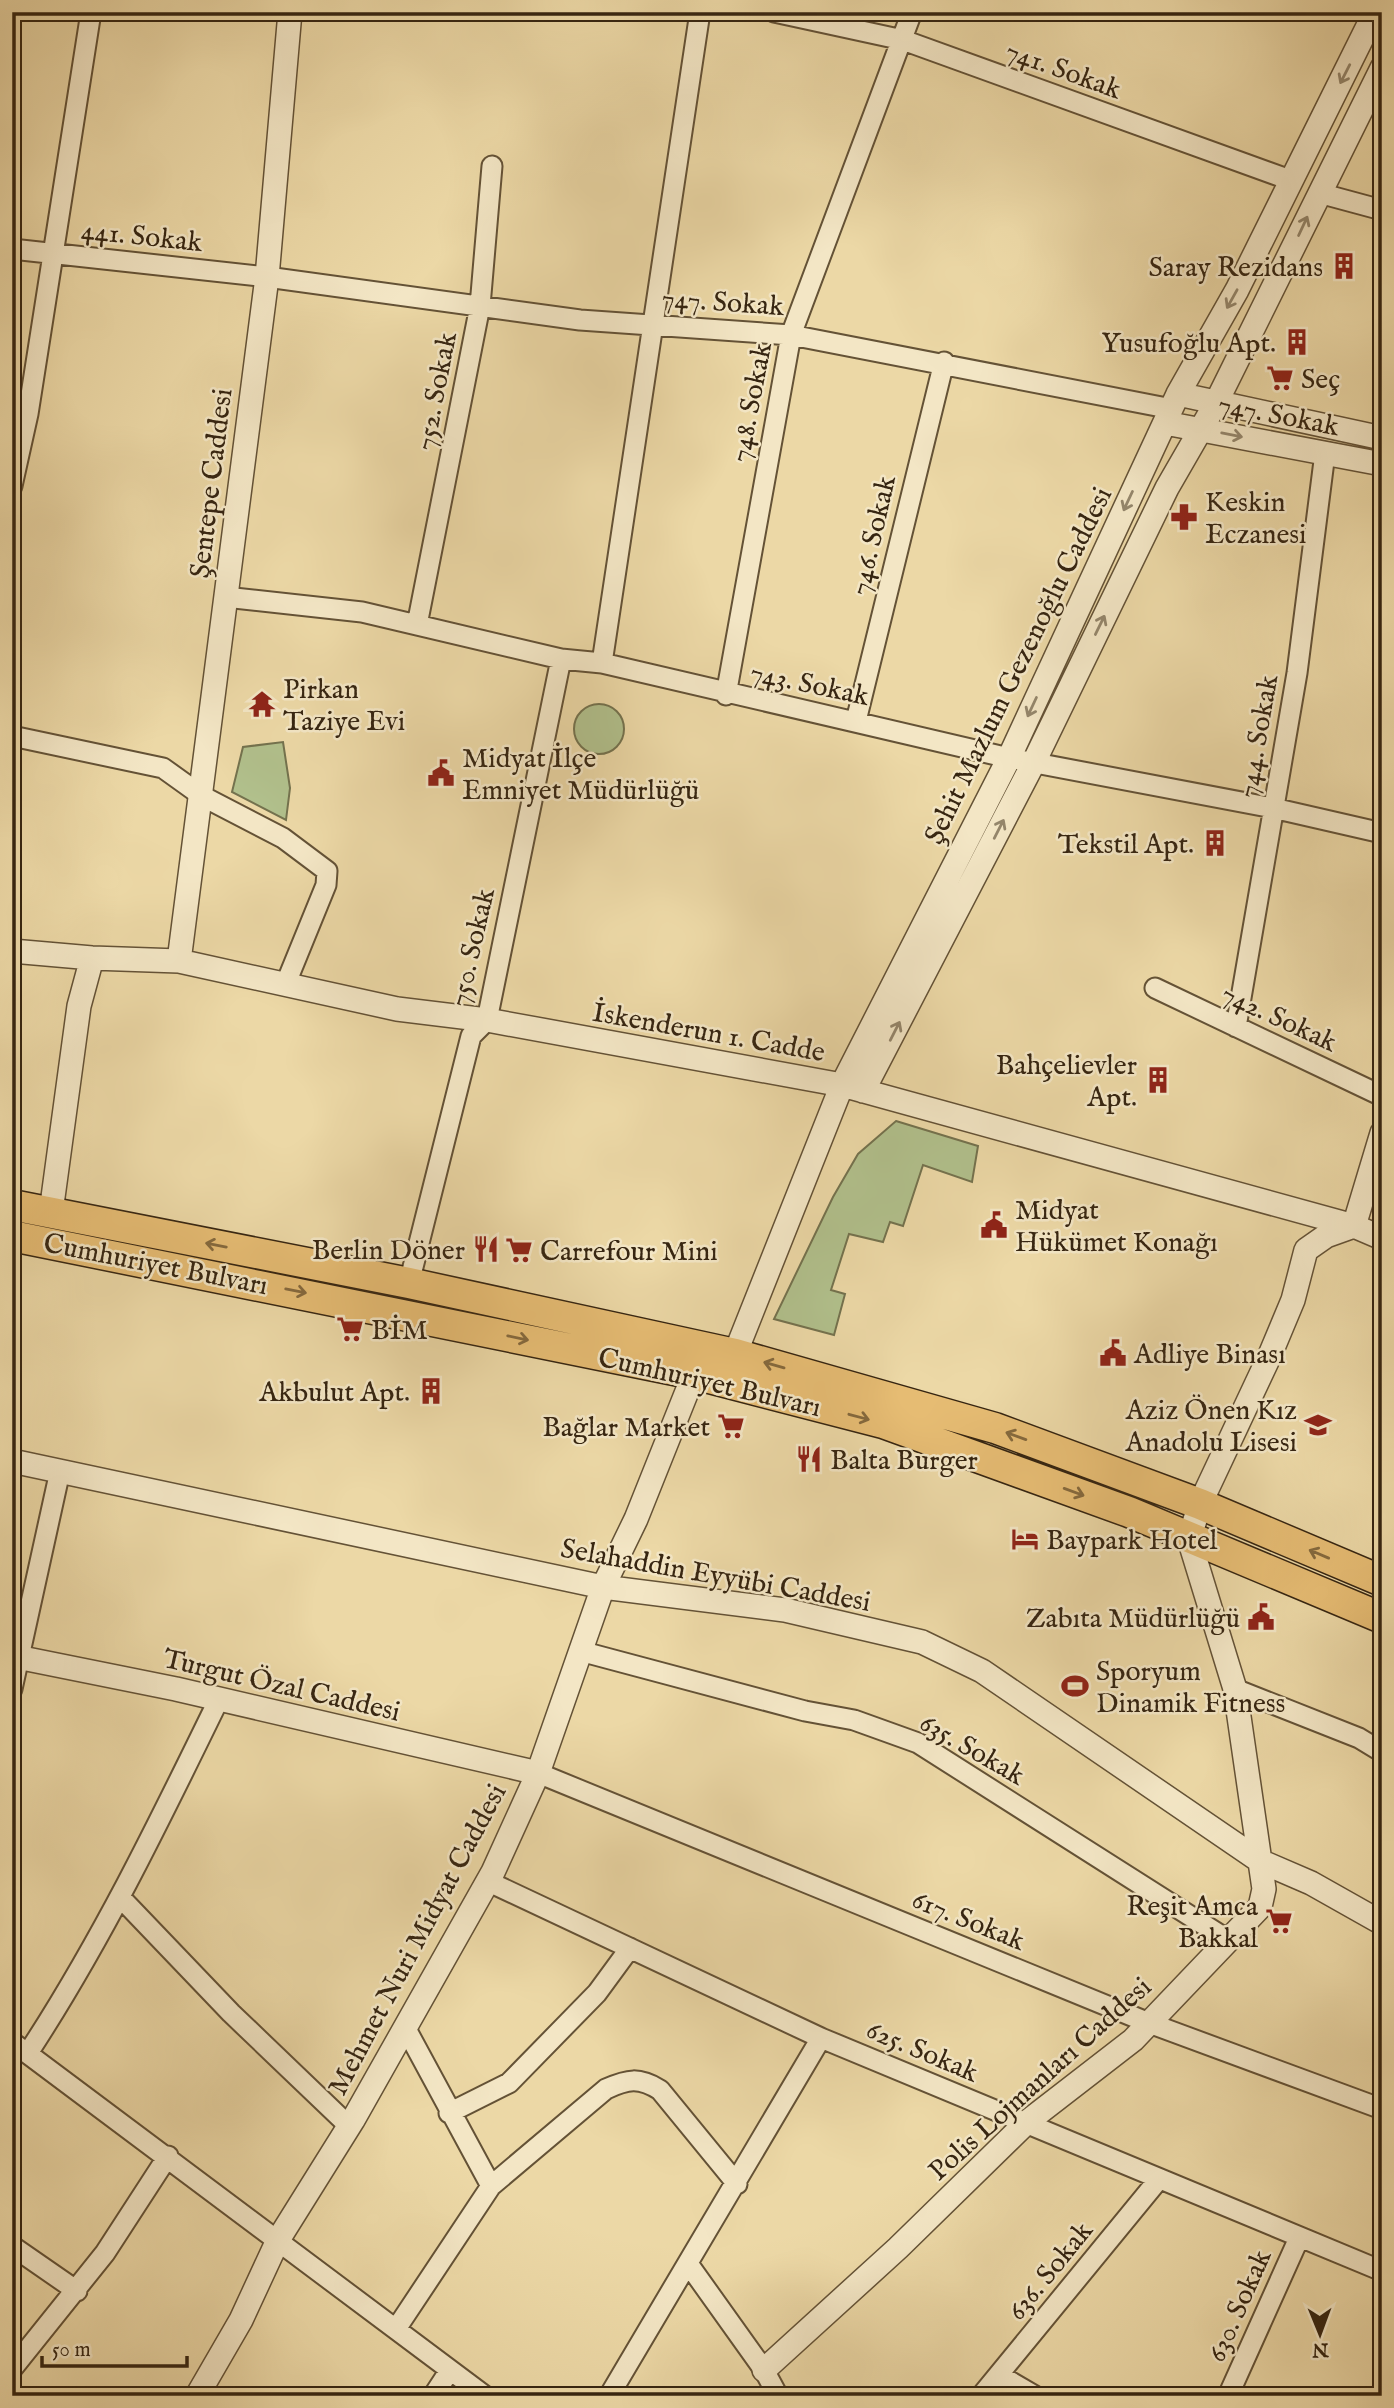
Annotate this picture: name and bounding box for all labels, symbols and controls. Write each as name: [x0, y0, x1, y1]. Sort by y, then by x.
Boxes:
street label: 741. Sokak: [1000, 34, 1127, 109]
one-way arrow: [1338, 63, 1352, 84]
street label: 441. Sokak: [80, 214, 205, 261]
one-way arrow: [1297, 216, 1310, 237]
place label: Saray Rezidans: [1148, 251, 1323, 286]
building icon: Saray Rezidans: [1329, 251, 1359, 281]
street label: 747. Sokak: [661, 282, 786, 325]
one-way arrow: [1225, 288, 1239, 308]
place label: Yusufoğlu Apt.: [1101, 327, 1276, 362]
building icon: Yusufoğlu Apt.: [1282, 327, 1312, 357]
street label: 752. Sokak: [409, 328, 466, 454]
street label: 748. Sokak: [724, 339, 781, 465]
supermarket icon: Seç: [1265, 363, 1295, 393]
place label: Seç: [1301, 363, 1340, 398]
street label: Şentepe Caddesi: [183, 386, 241, 580]
street label: 747. Sokak: [1215, 388, 1343, 446]
one-way arrow: [1221, 429, 1243, 443]
street label: 746. Sokak: [844, 471, 905, 599]
street label: Şehit Mazlum Gezenoğlu Caddesi: [917, 482, 1121, 850]
place label: Keskin Eczanesi: [1205, 486, 1307, 553]
one-way arrow: [1121, 490, 1135, 511]
pharmacy icon: Keskin Eczanesi: [1169, 502, 1199, 532]
one-way arrow: [1094, 615, 1108, 636]
street label: 743. Sokak: [747, 656, 873, 715]
street label: 744. Sokak: [1231, 671, 1288, 801]
place label: Pirkan Taziye Evi: [283, 673, 405, 740]
temple icon: Pirkan Taziye Evi: [247, 689, 277, 719]
one-way arrow: [1025, 696, 1038, 717]
place label: Midyat İlçe Emniyet Müdürlüğü: [462, 742, 699, 809]
public building icon: Midyat İlçe Emniyet Müdürlüğü: [426, 758, 456, 788]
one-way arrow: [993, 819, 1007, 840]
place label: Tekstil Apt.: [1058, 828, 1194, 863]
building icon: Tekstil Apt.: [1200, 828, 1230, 858]
street label: 750. Sokak: [443, 884, 504, 1010]
street label: 742. Sokak: [1216, 977, 1343, 1062]
street label: İskenderun 1. Cadde: [590, 996, 828, 1071]
one-way arrow: [888, 1021, 902, 1042]
place label: Bahçelievler Apt.: [996, 1049, 1137, 1116]
building icon: Bahçelievler Apt.: [1143, 1065, 1173, 1095]
place label: Midyat Hükümet Konağı: [1015, 1194, 1218, 1261]
public building icon: Midyat Hükümet Konağı: [979, 1210, 1009, 1240]
street label: Cumhuriyet Bulvarı: [40, 1227, 271, 1304]
place label: Berlin Döner: [312, 1234, 465, 1269]
restaurant icon: Berlin Döner: [471, 1234, 501, 1264]
supermarket icon: Carrefour Mini: [504, 1235, 534, 1265]
place label: Carrefour Mini: [540, 1235, 718, 1270]
one-way arrow: [205, 1238, 228, 1251]
one-way arrow: [284, 1284, 307, 1298]
supermarket icon: BİM: [335, 1314, 365, 1344]
place label: BİM: [371, 1314, 428, 1349]
one-way arrow: [506, 1331, 529, 1345]
public building icon: Adliye Binası: [1098, 1338, 1128, 1368]
place label: Adliye Binası: [1133, 1338, 1286, 1373]
street label: Cumhuriyet Bulvarı: [595, 1341, 824, 1426]
one-way arrow: [763, 1358, 785, 1371]
place label: Akbulut Apt.: [258, 1376, 410, 1411]
building icon: Akbulut Apt.: [416, 1376, 446, 1406]
place label: Aziz Önen Kız Anadolu Lisesi: [1125, 1394, 1297, 1461]
school or university icon: Aziz Önen Kız Anadolu Lisesi: [1303, 1410, 1333, 1440]
place label: Bağlar Market: [542, 1411, 710, 1446]
supermarket icon: Bağlar Market: [716, 1411, 746, 1441]
one-way arrow: [847, 1411, 870, 1424]
one-way arrow: [1005, 1428, 1027, 1441]
restaurant icon: Balta Burger: [794, 1444, 824, 1474]
place label: Balta Burger: [830, 1444, 978, 1479]
one-way arrow: [1062, 1487, 1084, 1499]
hotel icon: Baypark Hotel: [1010, 1524, 1040, 1554]
place label: Baypark Hotel: [1046, 1524, 1218, 1559]
street label: Selahaddin Eyyübi Caddesi: [558, 1532, 873, 1621]
one-way arrow: [1309, 1547, 1330, 1560]
place label: Zabıta Müdürlüğü: [1026, 1602, 1240, 1637]
public building icon: Zabıta Müdürlüğü: [1246, 1602, 1276, 1632]
street label: Turgut Özal Caddesi: [159, 1642, 403, 1731]
place label: Sporyum Dinamik Fitness: [1096, 1655, 1285, 1722]
sports icon: Sporyum Dinamik Fitness: [1060, 1671, 1090, 1701]
street label: 635. Sokak: [913, 1706, 1032, 1795]
street label: Mehmet Nuri Midyat Caddesi: [321, 1778, 515, 2102]
street label: 617. Sokak: [906, 1883, 1031, 1960]
place label: Reşit Amca Bakkal: [1126, 1890, 1259, 1957]
supermarket icon: Reşit Amca Bakkal: [1264, 1906, 1294, 1936]
street label: Polis Lojmanları Caddesi: [922, 1970, 1159, 2189]
street label: 625. Sokak: [861, 2013, 984, 2092]
street label: 636. Sokak: [1000, 2214, 1102, 2328]
street label: 630. Sokak: [1200, 2243, 1281, 2368]
north arrow: [1286, 2300, 1356, 2370]
scale bar: [42, 2324, 187, 2368]
text: 50 m: [52, 2337, 91, 2364]
text: N: [1311, 2337, 1330, 2361]

